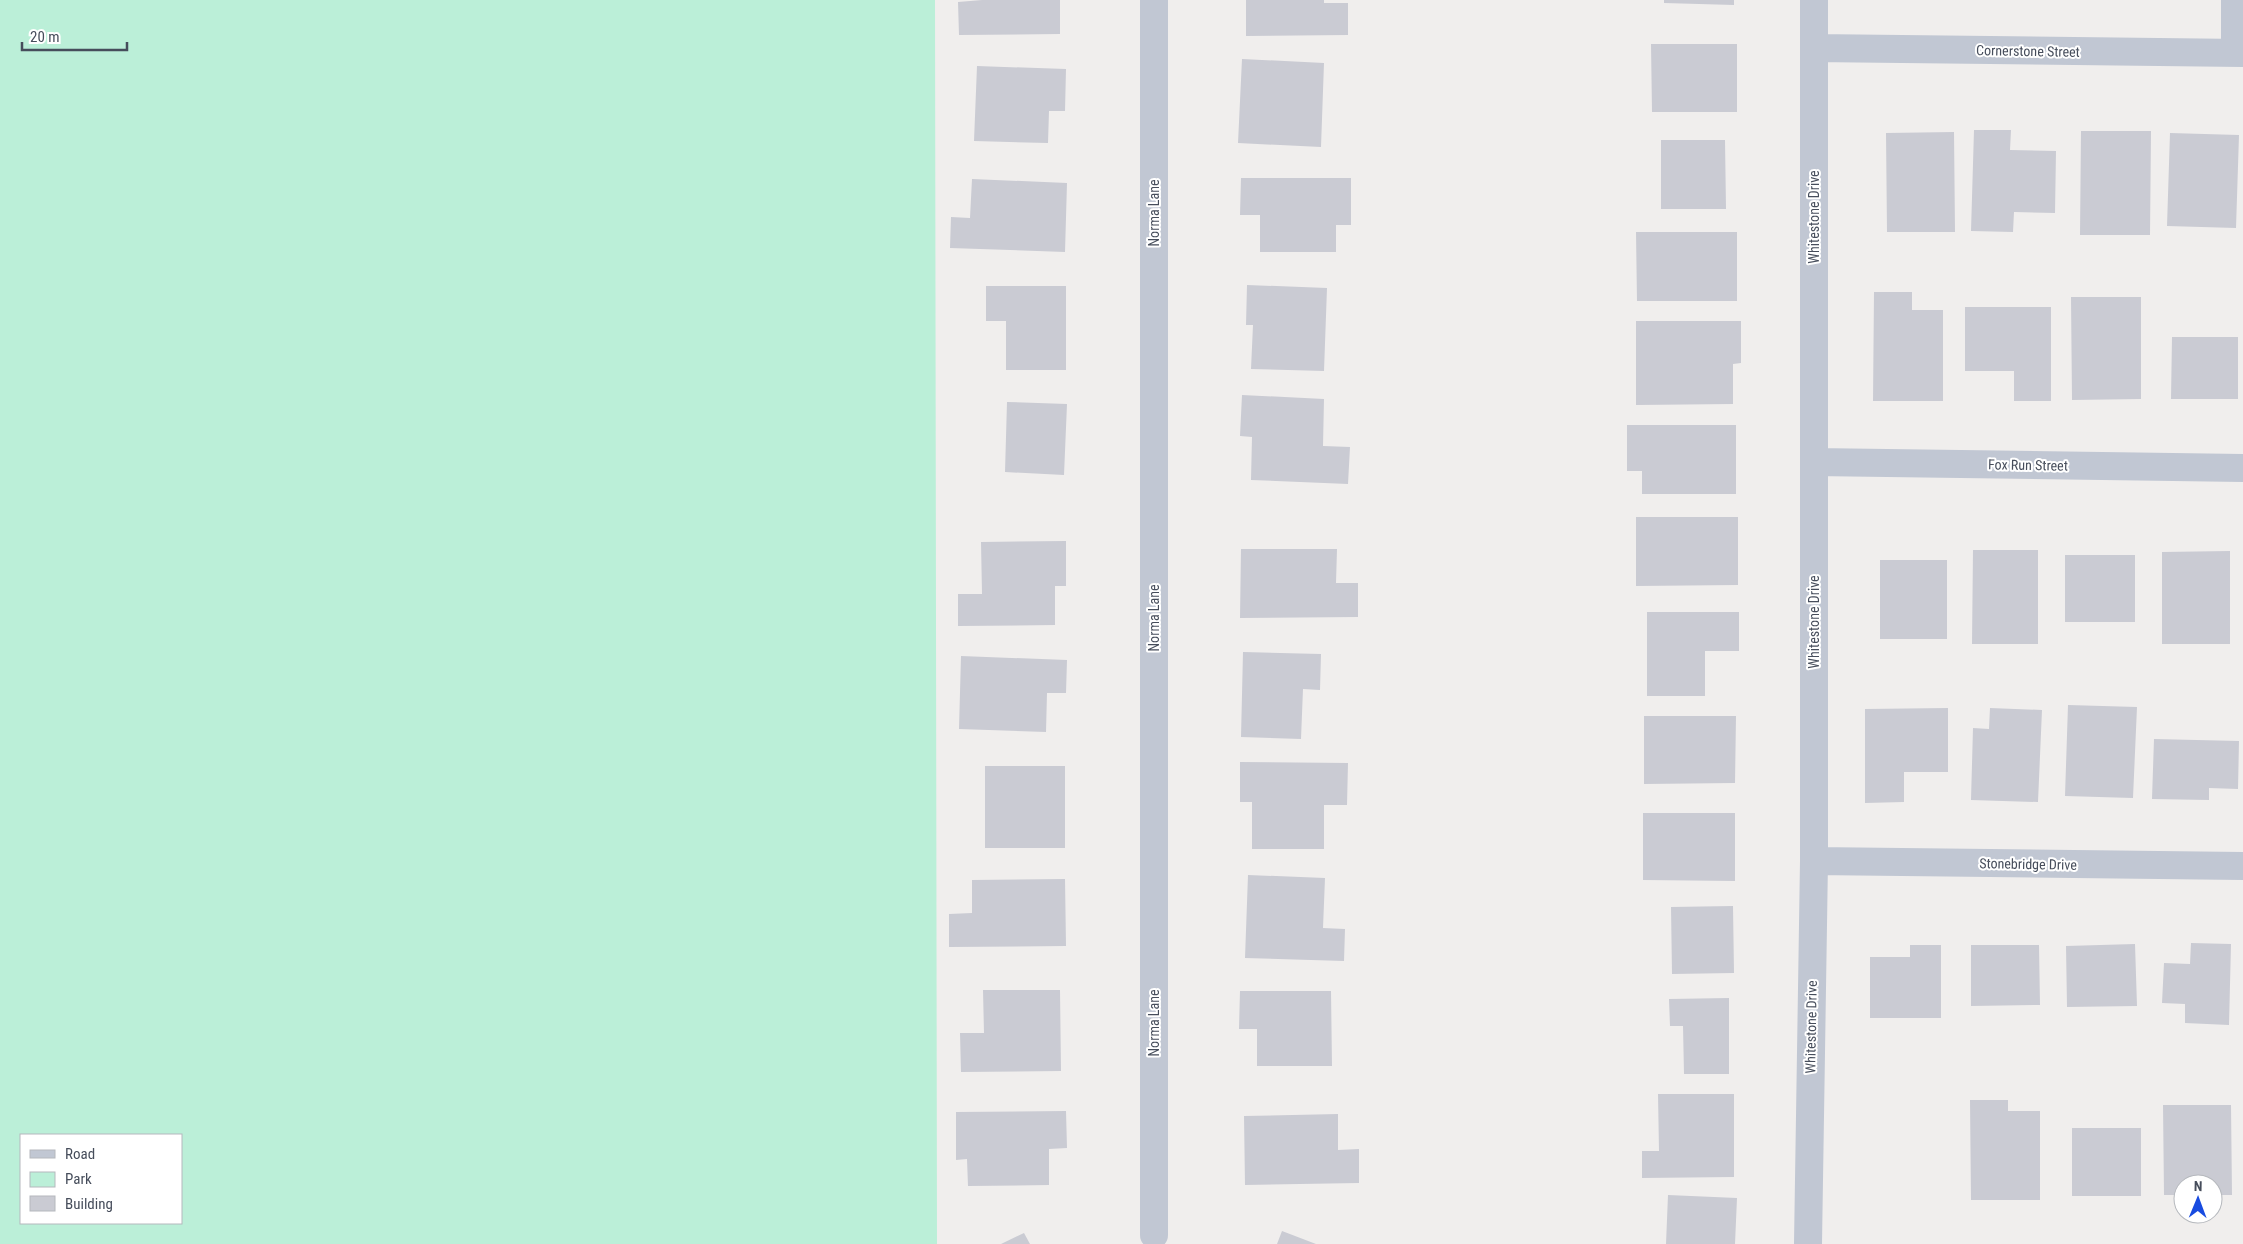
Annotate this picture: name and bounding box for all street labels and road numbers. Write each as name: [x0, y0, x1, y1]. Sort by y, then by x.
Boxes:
street label: Cornerstone Street: [1976, 42, 2080, 60]
street label: Whitestone Drive: [1806, 170, 1822, 264]
street label: Norma Lane: [1146, 179, 1162, 247]
street label: Fox Run Street: [1988, 456, 2068, 474]
street label: Whitestone Drive: [1806, 575, 1822, 669]
street label: Norma Lane: [1146, 584, 1162, 652]
street label: Stonebridge Drive: [1979, 855, 2077, 873]
street label: Whitestone Drive: [1802, 980, 1820, 1074]
street label: Norma Lane: [1146, 989, 1162, 1057]

